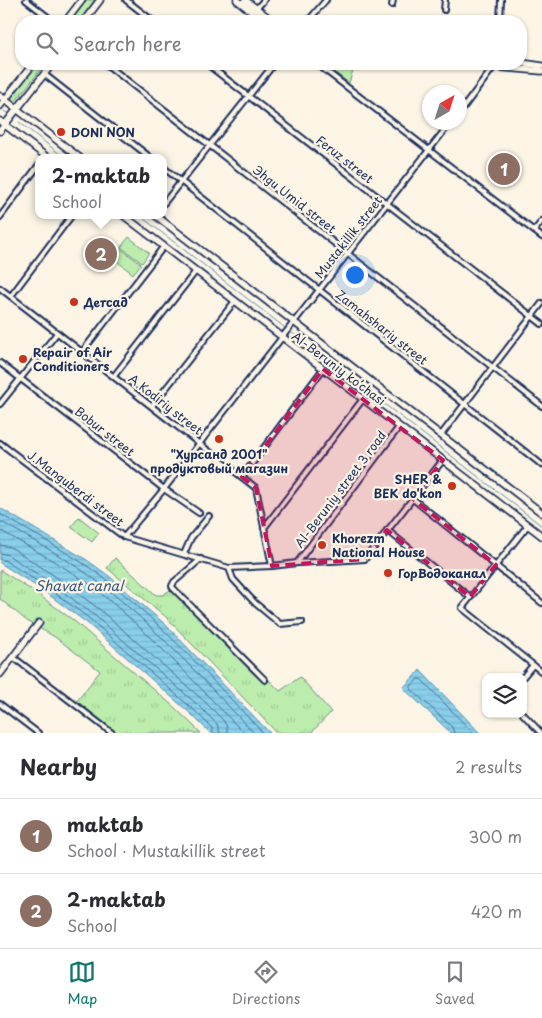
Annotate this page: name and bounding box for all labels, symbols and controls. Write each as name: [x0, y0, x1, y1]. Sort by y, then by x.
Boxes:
search box: [15, 15, 527, 70]
icon: search: [33, 29, 61, 57]
text: Search here: [73, 29, 182, 57]
north arrow: [422, 85, 467, 130]
place label: DONI NON: [71, 123, 135, 141]
marker: DONI NON: [55, 126, 67, 138]
street label: Feruz street: [313, 131, 378, 187]
pin: 1: [488, 150, 520, 188]
popup: [35, 154, 167, 219]
street label: Эhgu Umid street: [249, 160, 340, 237]
text: 2-maktab: [52, 161, 150, 189]
text: School: [52, 189, 102, 213]
street label: Mustakillik street: [310, 192, 386, 282]
pin: 2: [85, 235, 117, 273]
your location: [342, 262, 368, 288]
street label: Zamahshariy street: [332, 285, 432, 369]
place label: Детсад: [83, 293, 128, 311]
marker: Детсад: [68, 296, 80, 308]
street label: Al-Beruniy ko’chasi: [288, 327, 390, 409]
place label: Repair of Air Conditioners: [33, 343, 113, 375]
marker: Repair of Air Conditioners: [17, 353, 29, 365]
street label: A.Kodiriy street: [125, 369, 207, 439]
street label: Bobur street: [71, 402, 139, 460]
street label: Al-Beruniy street 3 road: [290, 427, 390, 551]
marker: "Хурсанд 2001" продуктовый магазин: [213, 433, 225, 445]
place label: "Хурсанд 2001" продуктовый магазин: [150, 445, 288, 477]
street label: J.Manguberdi street: [24, 446, 128, 530]
place label: SHER & BEK do'kon: [374, 470, 442, 502]
marker: SHER & BEK do'kon: [446, 480, 458, 492]
place label: Khorezm National House: [332, 529, 425, 561]
marker: Khorezm National House: [316, 539, 328, 551]
place label: ГорВодоканал: [398, 564, 486, 582]
marker: ГорВодоканал: [382, 567, 394, 579]
water label: Shavat canal: [35, 575, 125, 596]
map controls: [482, 673, 527, 718]
button: layers: [482, 673, 527, 718]
text: Nearby: [20, 750, 97, 782]
text: 2 results: [455, 754, 522, 778]
text: maktab: [67, 810, 144, 838]
text: 1: [32, 824, 40, 848]
text: 300 m: [468, 824, 522, 848]
text: School · Mustakillik street: [67, 838, 266, 862]
text: 2-maktab: [67, 885, 166, 913]
text: 2: [30, 899, 42, 923]
text: 420 m: [471, 899, 522, 923]
text: School: [67, 913, 117, 937]
tab: Map: [67, 958, 97, 1009]
tab: Directions: [232, 958, 300, 1009]
tab: Saved: [435, 958, 475, 1009]

